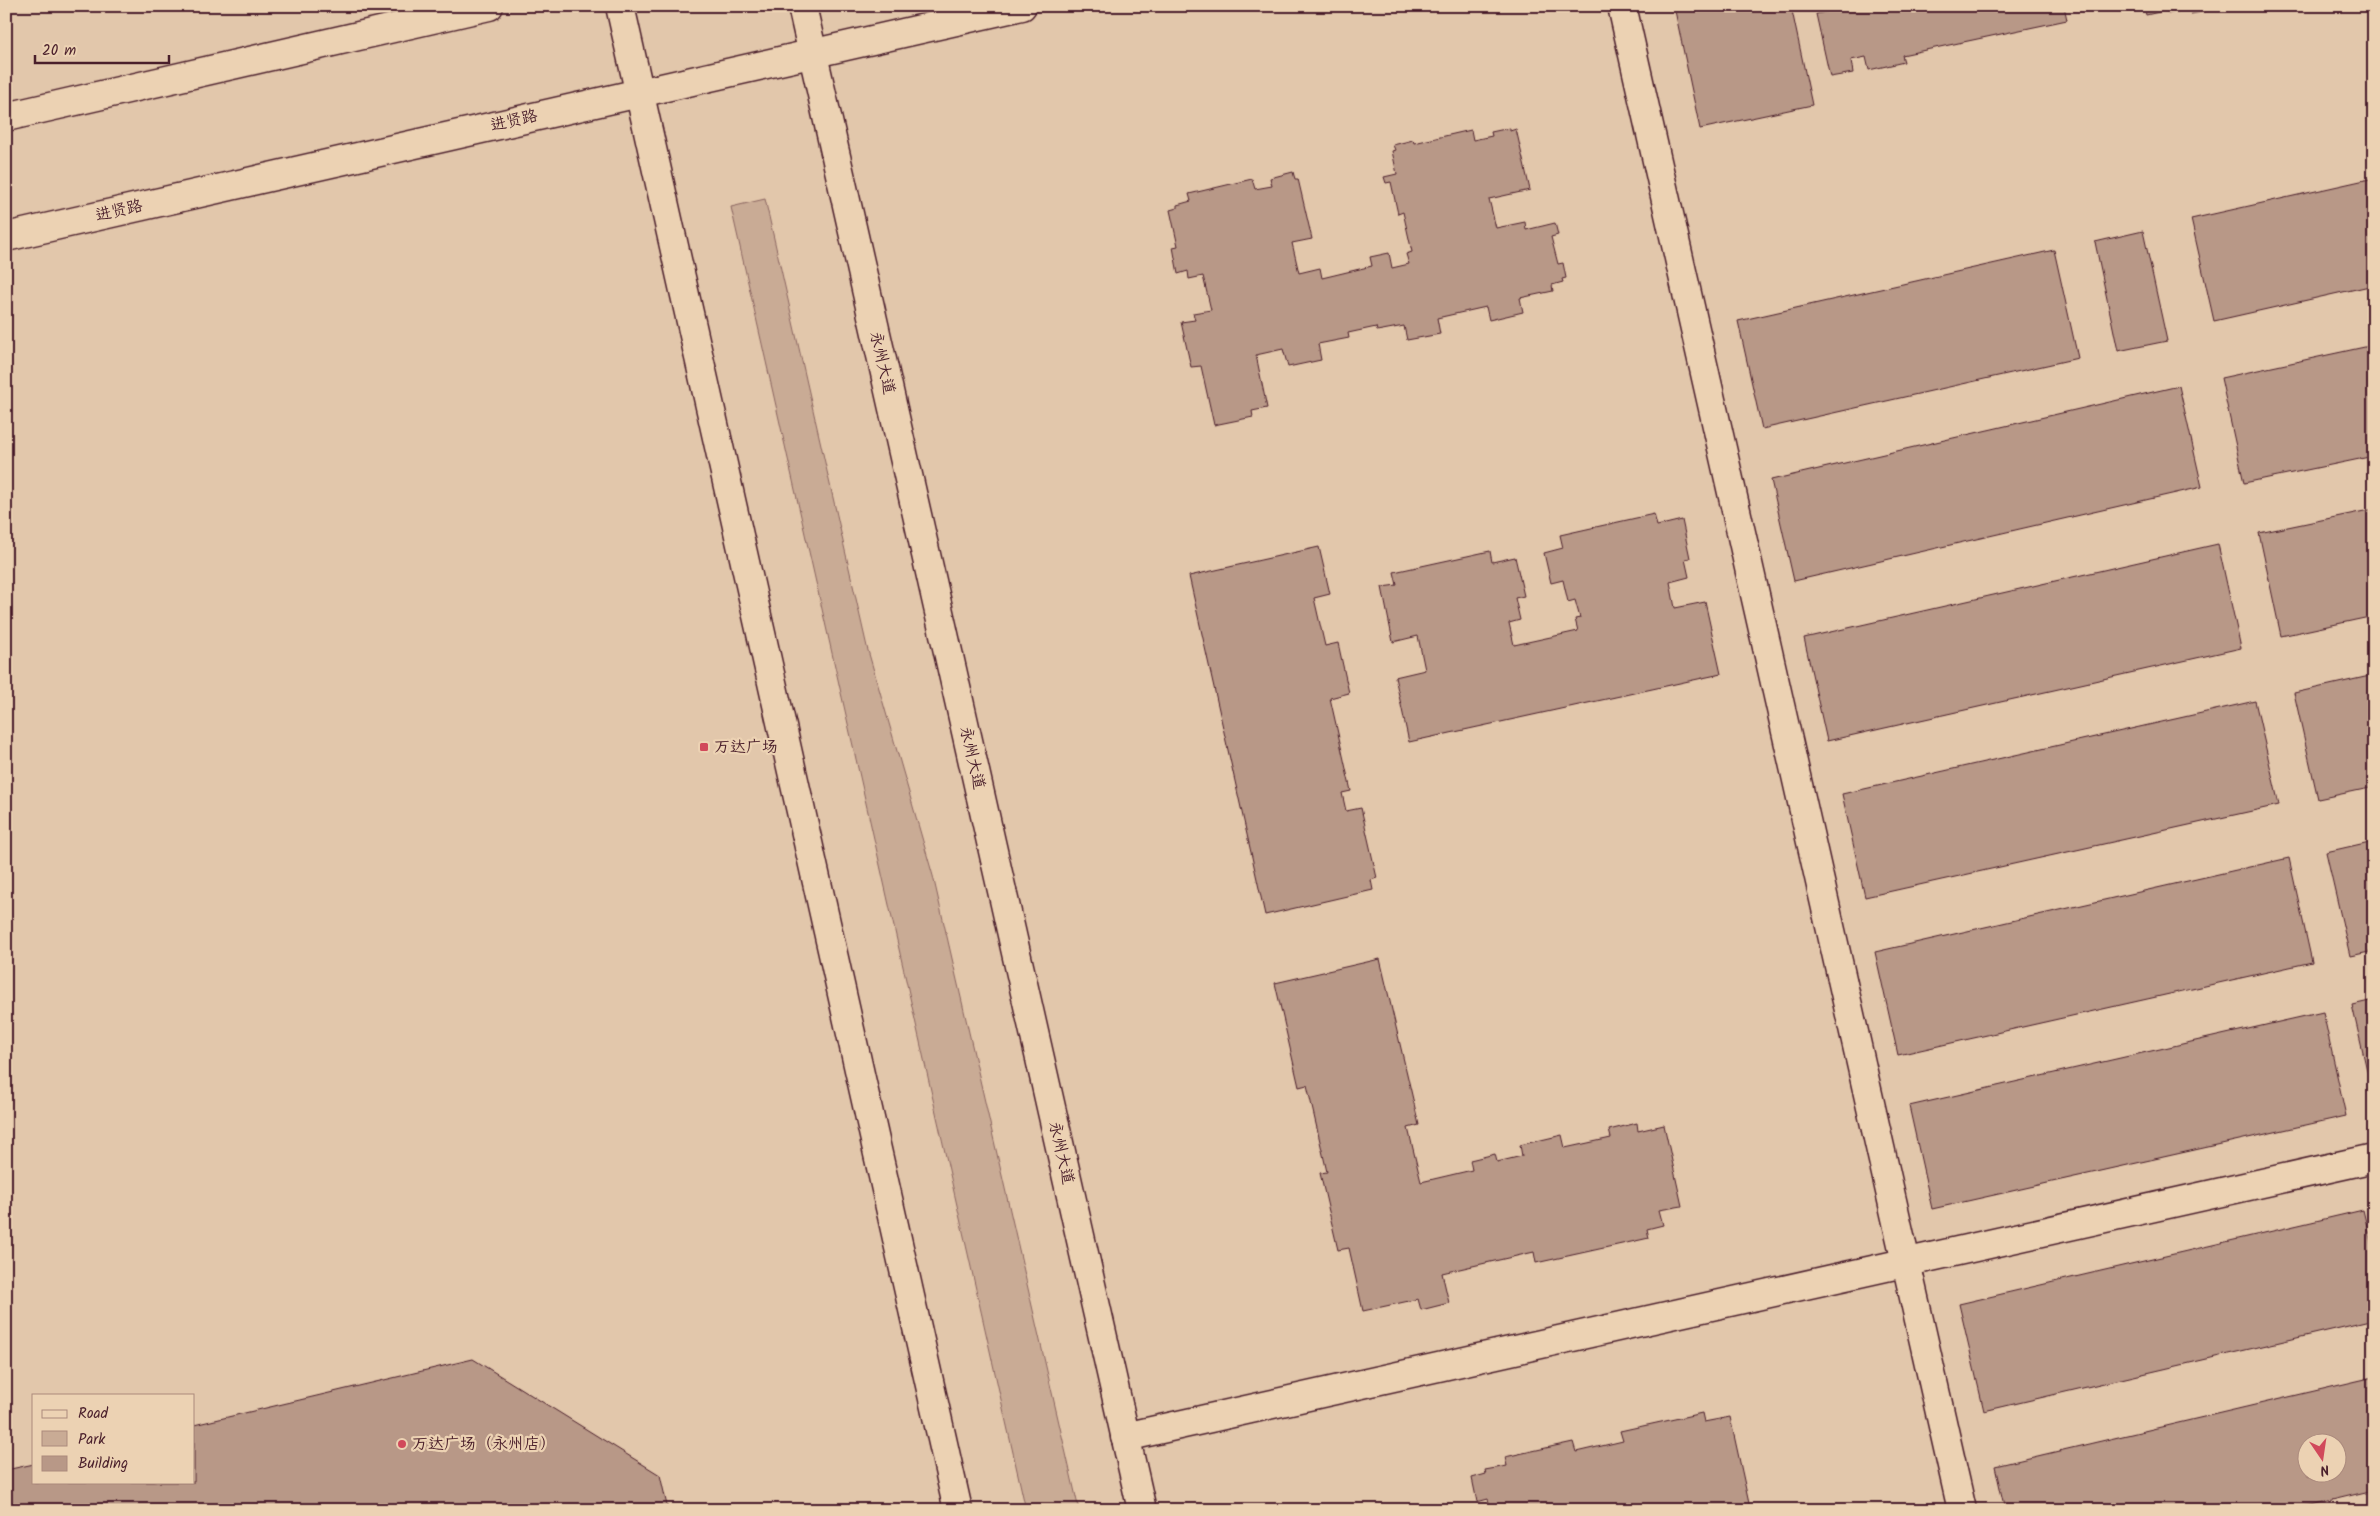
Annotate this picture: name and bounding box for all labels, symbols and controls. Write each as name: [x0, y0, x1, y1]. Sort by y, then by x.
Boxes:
scale bar: [35, 32, 169, 64]
text: 20 m: [42, 39, 76, 63]
street label: 进贤路: [488, 103, 540, 139]
street label: 进贤路: [93, 193, 145, 229]
street label: 永州大道: [863, 329, 901, 397]
street label: 永州大道: [953, 724, 991, 792]
place label: 万达广场: [714, 735, 778, 760]
marker: 万达广场: [698, 741, 710, 753]
street label: 永州大道: [1042, 1119, 1080, 1187]
legend: [32, 1394, 195, 1484]
text: Road: [78, 1402, 109, 1426]
text: Park: [78, 1428, 106, 1452]
place label: 万达广场（永州店）: [412, 1432, 556, 1457]
north arrow: [2298, 1434, 2348, 1484]
marker: 万达广场（永州店）: [396, 1438, 408, 1450]
text: Building: [78, 1452, 128, 1476]
text: N: [2318, 1458, 2331, 1481]

